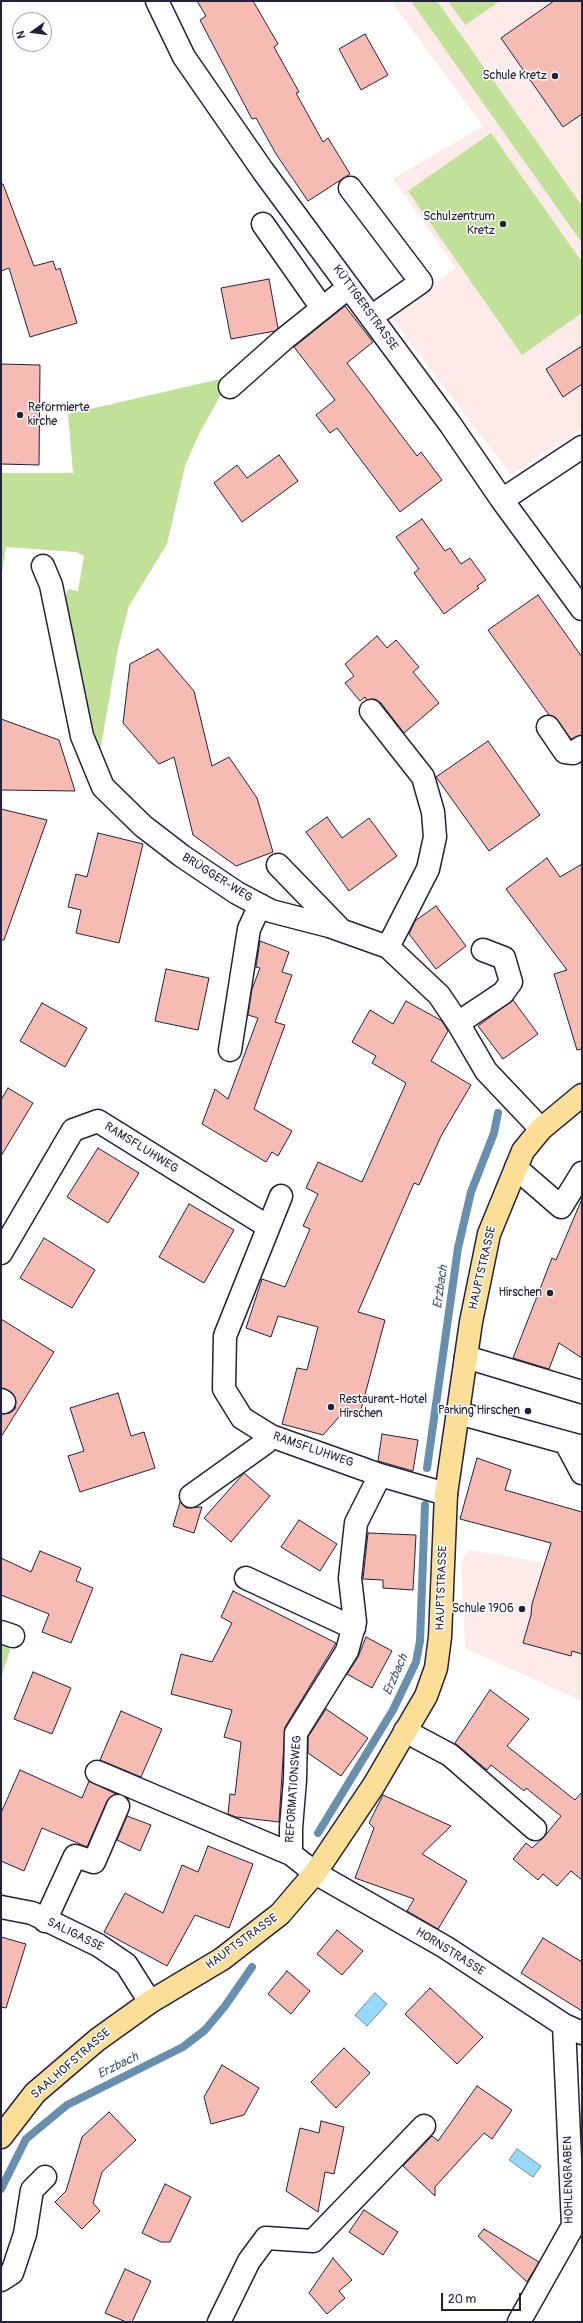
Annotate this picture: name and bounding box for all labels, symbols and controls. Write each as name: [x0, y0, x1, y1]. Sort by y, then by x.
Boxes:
north arrow: [12, 12, 52, 52]
text: N: [14, 30, 28, 40]
place label: Schule Kretz: [483, 69, 547, 83]
marker: Schule Kretz: [550, 71, 560, 81]
place label: Schulzentrum Kretz: [423, 210, 495, 238]
marker: Schulzentrum Kretz: [498, 219, 508, 229]
street label: KÜTTIGERSTRASSE: [329, 263, 401, 353]
place label: Reformierte kirche: [28, 401, 89, 429]
marker: Reformierte kirche: [15, 410, 25, 420]
street label: BRÜGGER-WEG: [179, 851, 255, 905]
street label: RAMSFLUHWEG: [101, 1120, 181, 1176]
street label: HAUPTSTRASSE: [466, 1225, 500, 1311]
water label: Erzbach: [430, 1264, 452, 1310]
place label: Hirschen: [498, 1286, 542, 1300]
marker: Hirschen: [545, 1288, 555, 1298]
place label: Restaurant-Hotel Hirschen: [339, 1393, 427, 1421]
marker: Restaurant-Hotel Hirschen: [326, 1402, 336, 1412]
place label: Parking Hirschen: [438, 1404, 520, 1418]
marker: Parking Hirschen: [523, 1406, 533, 1416]
street label: RAMSFLUHWEG: [271, 1429, 355, 1471]
street label: HAUPTSTRASSE: [433, 1545, 451, 1631]
place label: Schule 1906: [452, 1602, 514, 1616]
marker: Schule 1906: [517, 1604, 527, 1614]
water label: Erzbach: [380, 1652, 412, 1698]
street label: REFORMATIONSWEG: [283, 1735, 305, 1843]
street label: HAUPTSTRASSE: [203, 1911, 281, 1973]
street label: SALIGASSE: [44, 1915, 106, 1955]
street label: HORNSTRASSE: [413, 1925, 487, 1979]
street label: SAALHOFSTRASSE: [28, 2026, 114, 2102]
water label: Erzbach: [95, 2049, 141, 2083]
street label: HOHLENGRABEN: [561, 2136, 577, 2224]
scale bar: [443, 2285, 523, 2311]
text: 20 m: [448, 2292, 476, 2307]

